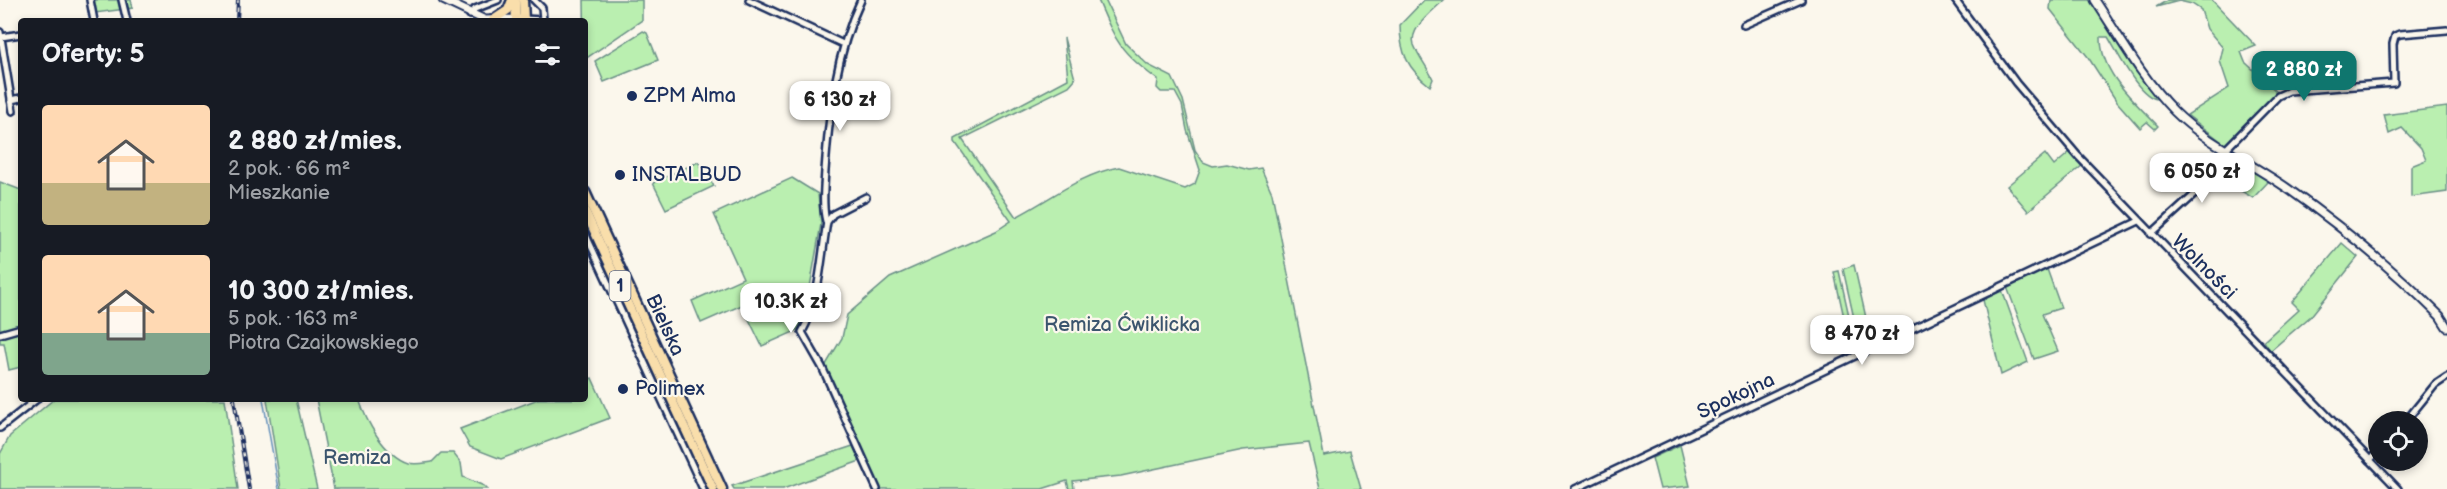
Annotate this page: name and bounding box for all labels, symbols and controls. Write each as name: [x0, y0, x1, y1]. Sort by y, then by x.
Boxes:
icon: filters: [531, 38, 564, 71]
text: Oferty: 5: [42, 39, 145, 70]
pin: 2 880 zł: [2242, 51, 2366, 102]
text: 2 880 zł: [2266, 58, 2342, 82]
pin: 6 130 zł: [778, 81, 902, 132]
place label: ZPM Alma: [643, 84, 736, 108]
text: 6 130 zł: [804, 88, 877, 112]
marker: ZPM Alma: [625, 89, 639, 103]
text: 2 880 zł/mies.: [228, 126, 402, 157]
icon: home: [90, 129, 162, 201]
pin: 6 050 zł: [2140, 153, 2264, 204]
text: 2 pok. · 66 m²: [228, 157, 350, 181]
text: 6 050 zł: [2164, 160, 2240, 184]
place label: INSTALBUD: [632, 163, 742, 187]
marker: INSTALBUD: [613, 168, 627, 182]
text: Mieszkanie: [228, 181, 330, 205]
street label: Wolności: [2167, 230, 2241, 304]
road number: 1: [610, 271, 630, 301]
text: 10 300 zł/mies.: [228, 276, 414, 307]
icon: home: [90, 279, 162, 351]
pin: 10.3K zł: [729, 283, 853, 334]
street label: Bielska: [640, 290, 690, 360]
text: 10.3K zł: [754, 290, 828, 314]
text: 5 pok. · 163 m²: [228, 307, 358, 331]
park label: Remiza Ćwiklicka: [1044, 312, 1200, 337]
pin: 8 470 zł: [1800, 315, 1924, 366]
text: 8 470 zł: [1824, 322, 1900, 346]
text: Piotra Czajkowskiego: [228, 331, 419, 355]
street label: Spokojna: [1693, 368, 1779, 424]
place label: Polimex: [635, 377, 705, 401]
marker: Polimex: [616, 382, 630, 396]
map controls: [2368, 411, 2428, 471]
button: locate: [2368, 411, 2428, 471]
park label: Remiza: [323, 446, 391, 470]

